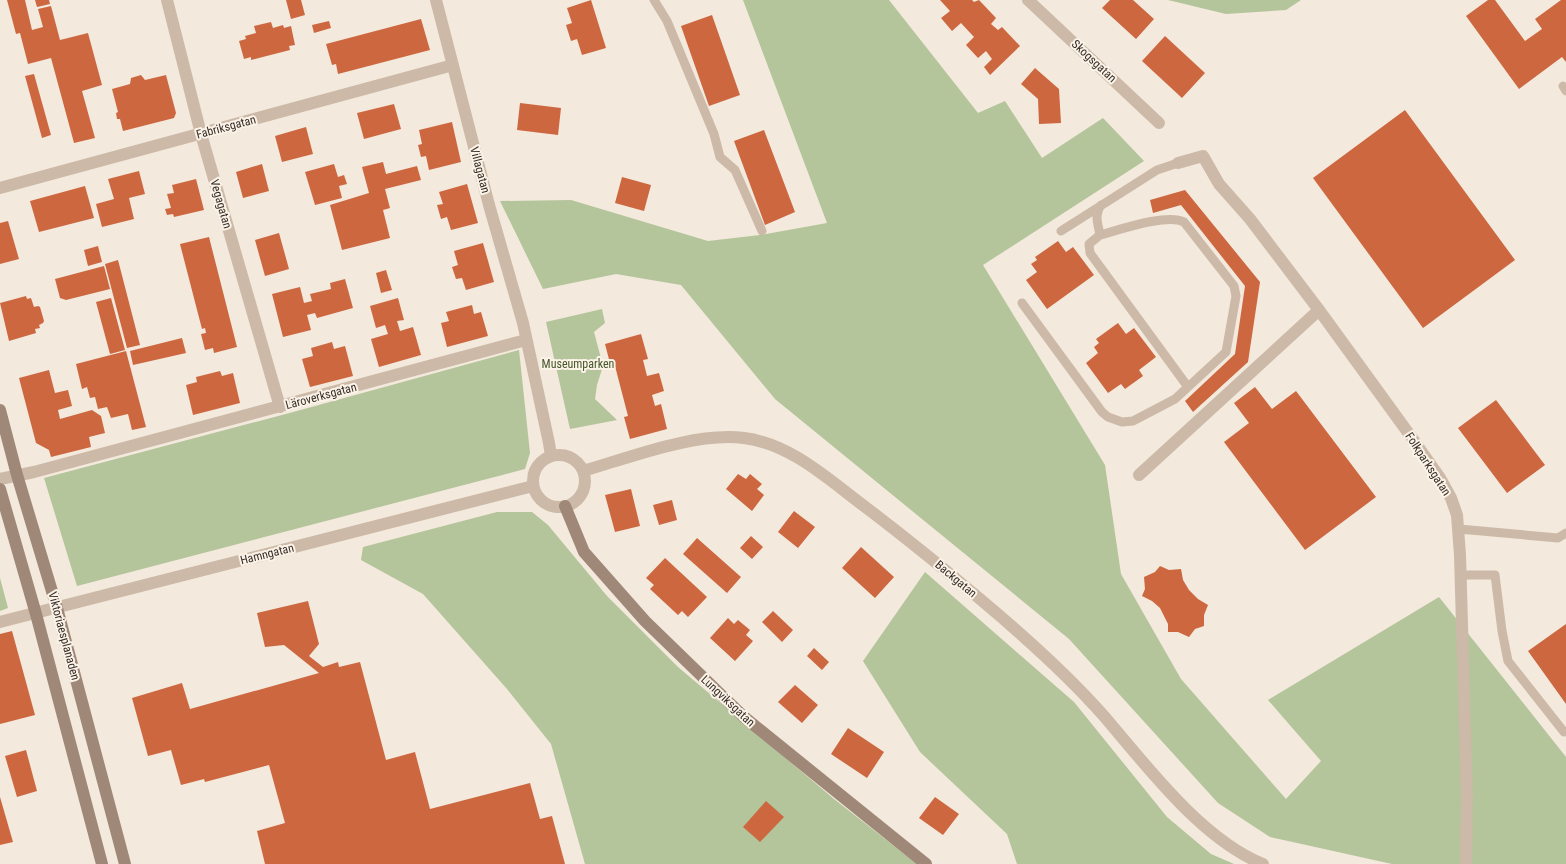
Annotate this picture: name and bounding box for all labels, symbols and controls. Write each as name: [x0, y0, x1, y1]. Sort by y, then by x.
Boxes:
street label: Skogsgatan: [1069, 37, 1119, 85]
street label: Fabriksgatan: [195, 112, 258, 142]
street label: Villagatan: [467, 145, 493, 195]
street label: Vegagatan: [207, 178, 235, 230]
park label: Museumparken: [542, 357, 615, 371]
street label: Läroverksgatan: [284, 380, 358, 412]
street label: Folkparksgatan: [1402, 430, 1454, 498]
street label: Hamngatan: [239, 541, 295, 567]
street label: Backgatan: [932, 558, 980, 601]
street label: Viktoriaesplanaden: [45, 590, 83, 682]
street label: Lungviksgatan: [698, 673, 758, 730]

